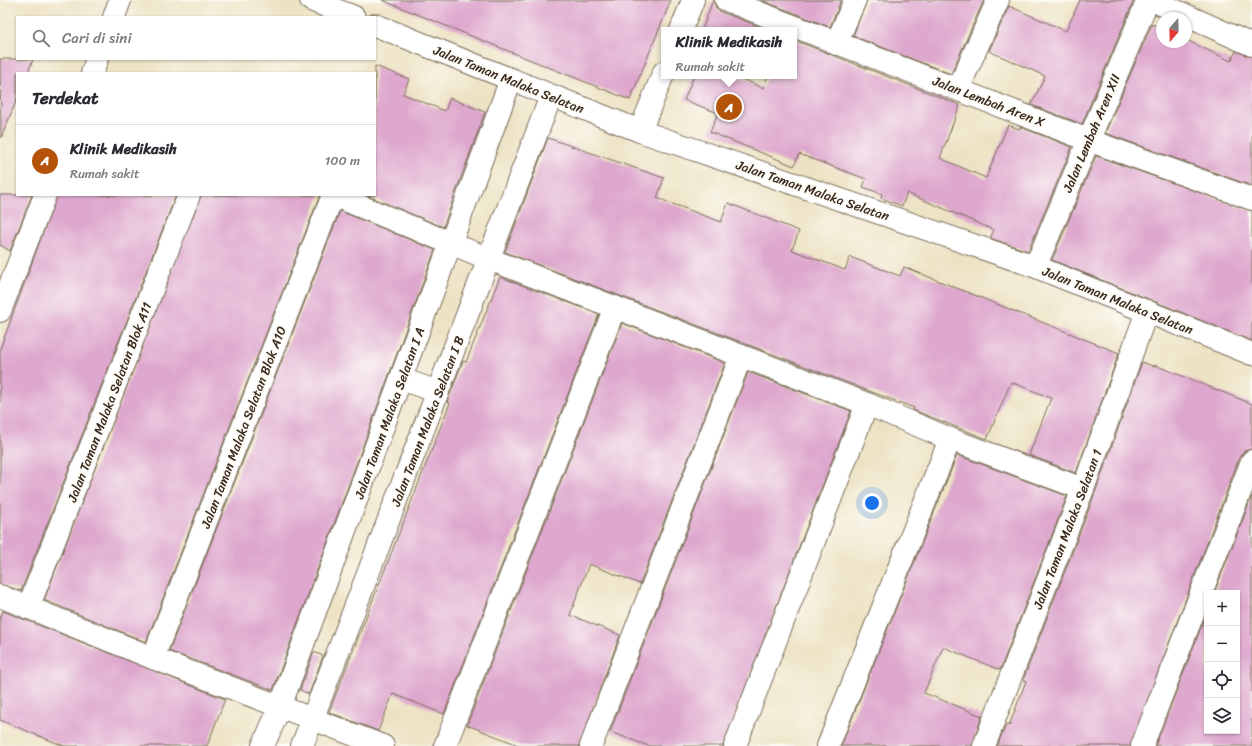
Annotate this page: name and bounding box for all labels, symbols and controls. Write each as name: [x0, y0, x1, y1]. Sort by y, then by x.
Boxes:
north arrow: [1156, 12, 1192, 48]
search box: [16, 16, 376, 60]
text: Cari di sini: [62, 25, 132, 51]
icon: search: [30, 27, 52, 49]
popup: [661, 27, 797, 79]
text: Klinik Medikasih: [676, 29, 782, 55]
street label: Jalan Taman Malaka Selatan: [429, 38, 588, 120]
text: Rumah sakit: [676, 55, 745, 78]
street label: Jalan Lembah Aren X: [928, 69, 1049, 134]
street label: Jalan Lembah Aren XII: [1056, 70, 1127, 197]
text: Terdekat: [32, 83, 98, 113]
pin: A: [716, 92, 742, 122]
text: Klinik Medikasih: [70, 136, 177, 162]
text: A: [41, 149, 49, 172]
text: 100 m: [325, 149, 360, 172]
street label: Jalan Taman Malaka Selatan: [732, 153, 893, 228]
text: Rumah sakit: [70, 162, 140, 185]
street label: Jalan Taman Malaka Selatan: [1038, 259, 1197, 341]
street label: Jalan Taman Malaka Selatan Blok A11: [60, 298, 158, 507]
street label: Jalan Taman Malaka Selatan Blok A10: [194, 323, 293, 533]
street label: Jalan Taman Malaka Selatan I A: [347, 324, 431, 503]
street label: Jalan Taman Malaka Selatan I B: [384, 333, 471, 511]
street label: Jalan Taman Malaka Selatan 1: [1026, 445, 1109, 613]
your location: [862, 493, 882, 513]
map controls: [1204, 590, 1240, 734]
button: +: [1204, 590, 1240, 626]
button: −: [1204, 626, 1240, 662]
button: locate: [1204, 662, 1240, 698]
button: layers: [1204, 698, 1240, 734]

